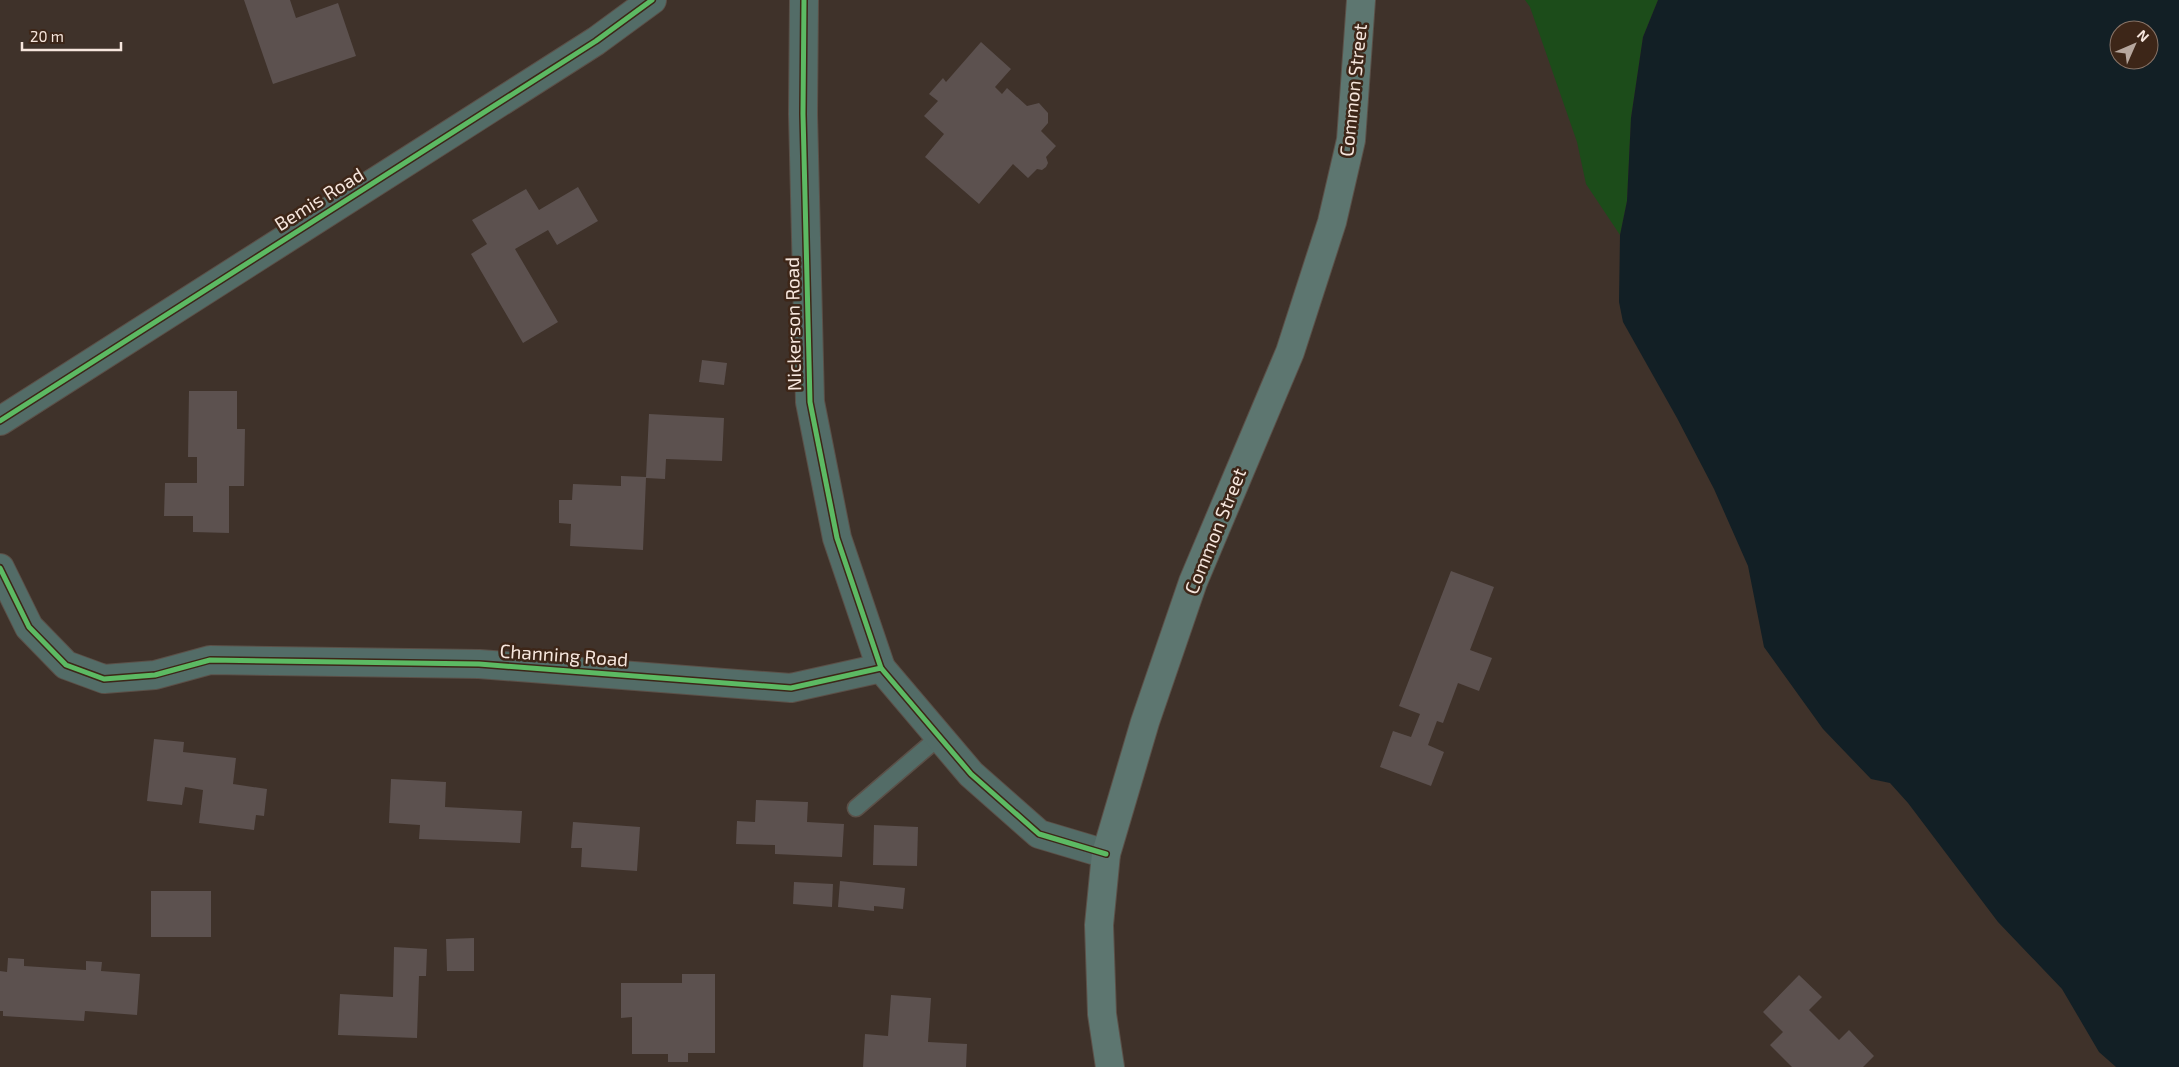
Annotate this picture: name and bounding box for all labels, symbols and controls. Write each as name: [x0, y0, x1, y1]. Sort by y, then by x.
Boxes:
scale bar: [22, 20, 121, 52]
north arrow: [2109, 20, 2159, 70]
street label: Common Street: [1334, 22, 1371, 158]
text: N: [2134, 26, 2153, 45]
text: 20 m: [30, 27, 64, 45]
street label: Bemis Road: [270, 162, 368, 235]
street label: Nickerson Road: [780, 257, 805, 391]
street label: Common Street: [1179, 464, 1250, 597]
street label: Channing Road: [499, 639, 629, 670]

